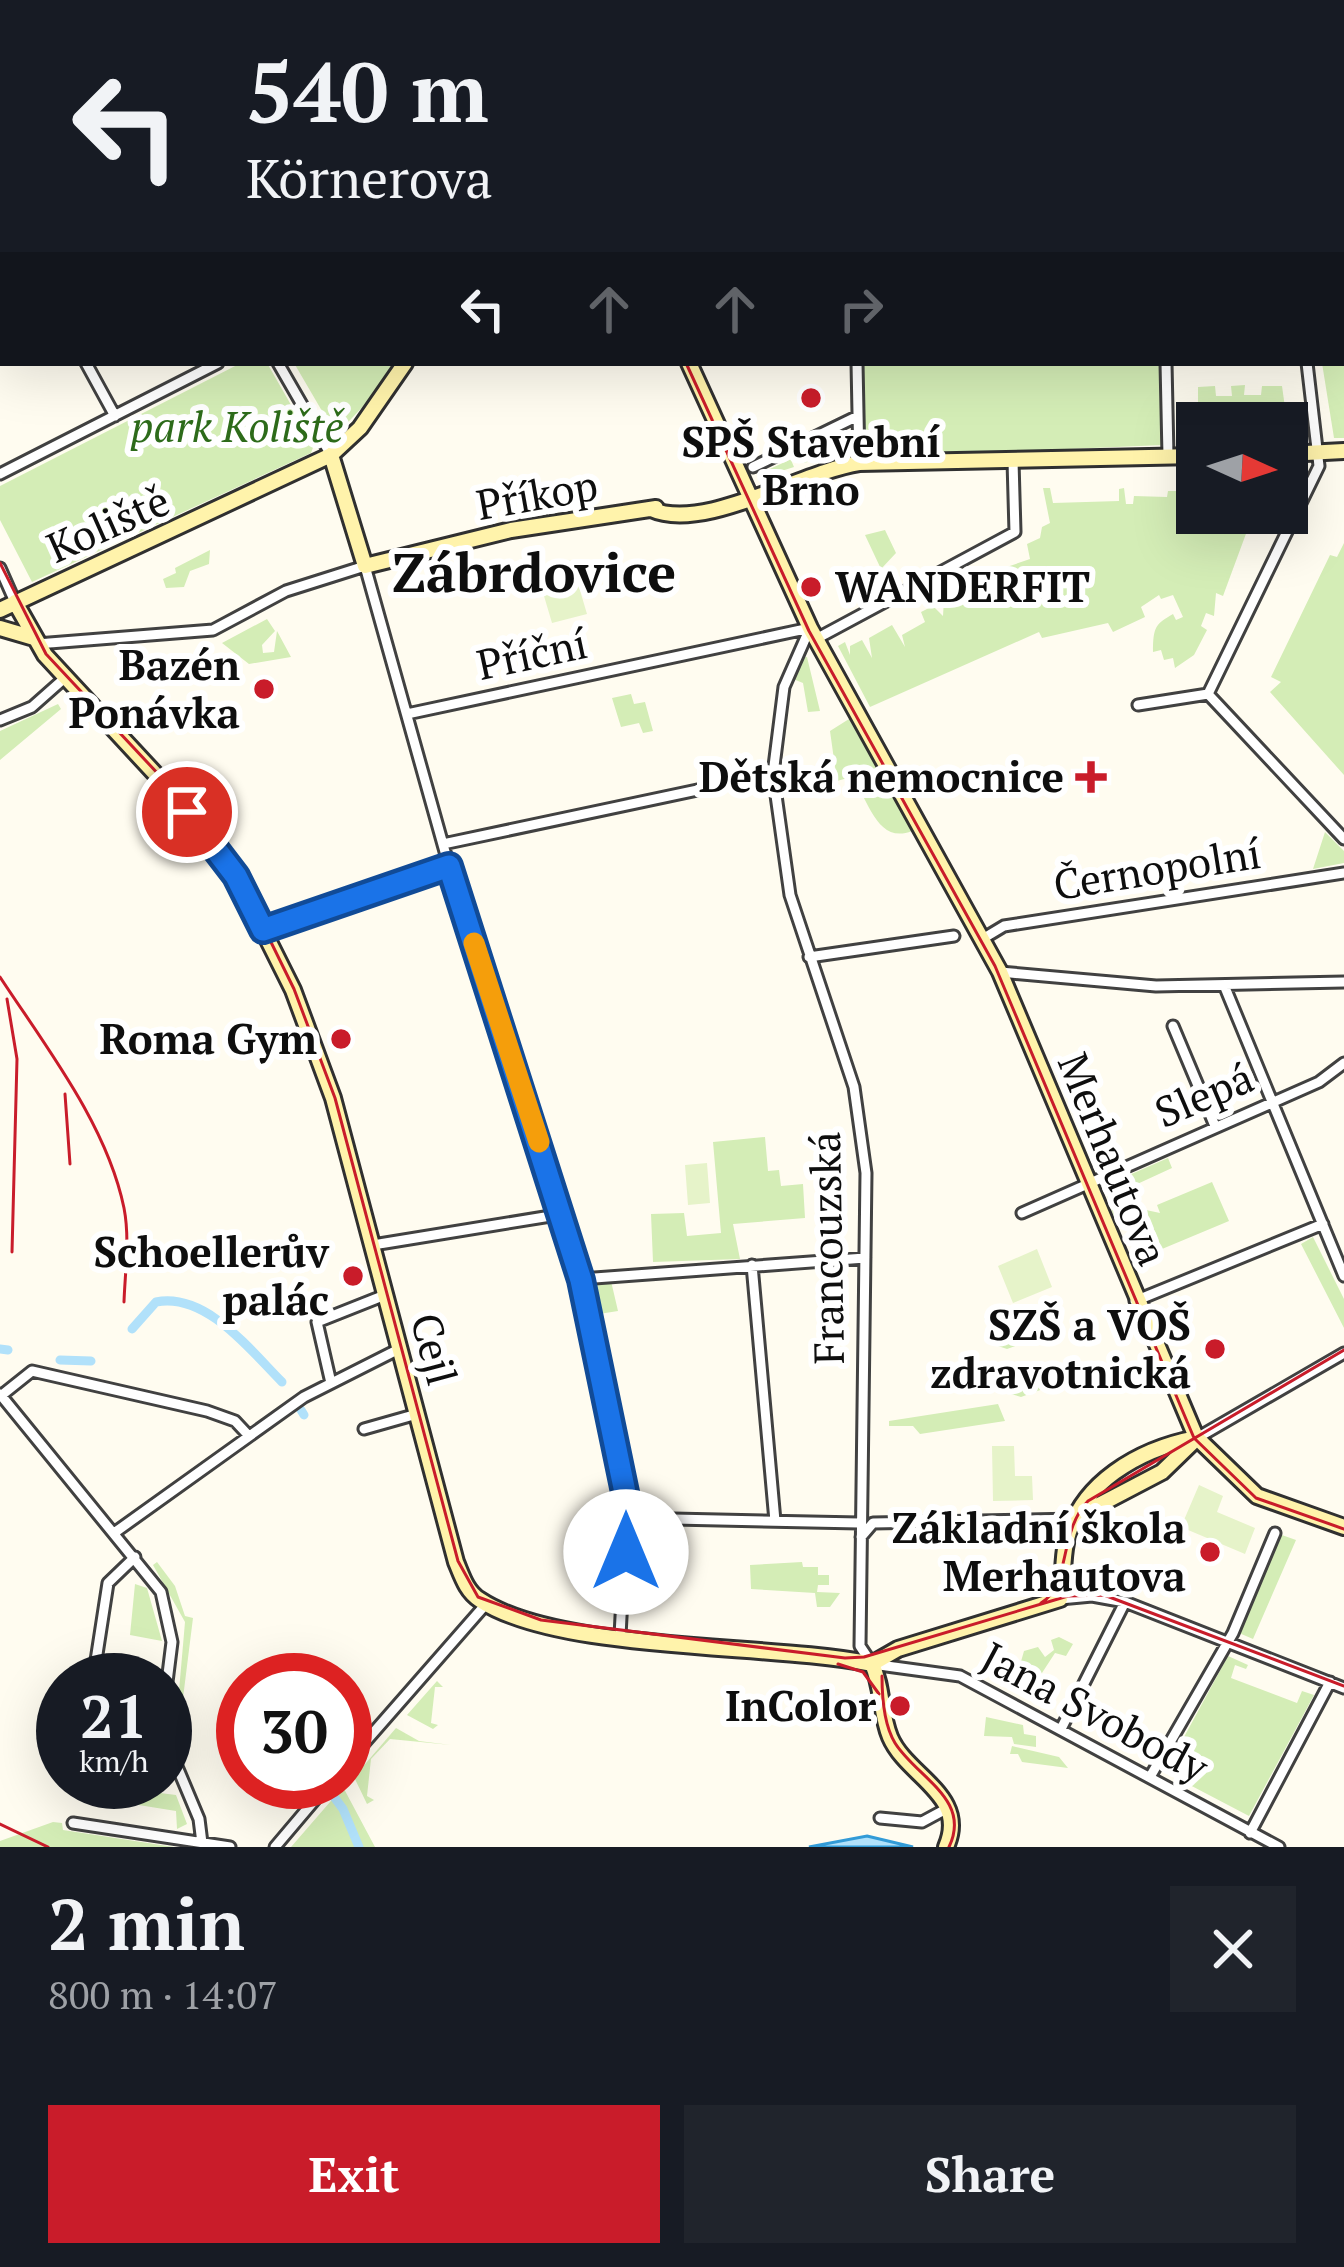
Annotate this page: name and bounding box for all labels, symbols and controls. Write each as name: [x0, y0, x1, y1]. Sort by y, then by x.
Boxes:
text: 540 m: [246, 35, 489, 146]
icon: left: [48, 48, 204, 204]
text: Körnerova: [246, 142, 492, 213]
icon: left: [450, 276, 516, 342]
icon: ahead: [576, 276, 642, 342]
icon: ahead: [702, 276, 768, 342]
icon: right: [828, 276, 894, 342]
marker: SPŠ Stavební Brno: [798, 385, 824, 411]
park label: park Koliště: [130, 398, 346, 454]
north arrow: [1176, 402, 1308, 534]
map controls: [1176, 402, 1308, 534]
place label: SPŠ Stavební Brno: [682, 413, 941, 517]
street label: Příkop: [472, 456, 602, 532]
street label: Koliště: [37, 471, 178, 575]
district label: Zábrdovice: [392, 536, 676, 607]
place label: WANDERFIT: [835, 558, 1090, 614]
marker: WANDERFIT: [798, 574, 824, 600]
street label: Příční: [472, 614, 592, 692]
place label: Bazén Ponávka: [68, 636, 240, 740]
marker: Bazén Ponávka: [251, 676, 277, 702]
place label: Dětská nemocnice: [699, 748, 1064, 804]
pin: [136, 761, 238, 863]
marker: Dětská nemocnice: [1075, 761, 1107, 793]
icon: arrive: [154, 779, 220, 845]
street label: Černopolní: [1049, 824, 1265, 912]
place label: Roma Gym: [99, 1010, 317, 1066]
marker: Roma Gym: [328, 1026, 354, 1052]
street label: Merhautova: [1046, 1044, 1182, 1273]
street label: Slepá: [1146, 1049, 1261, 1140]
street label: Francouzská: [796, 1131, 856, 1365]
place label: Schoellerův palác: [94, 1223, 330, 1327]
marker: Schoellerův palác: [340, 1263, 366, 1289]
place label: SZŠ a VOŠ zdravotnická: [930, 1296, 1191, 1400]
street label: Cejl: [399, 1307, 471, 1391]
marker: SZŠ a VOŠ zdravotnická: [1202, 1336, 1228, 1362]
position arrow: [563, 1489, 689, 1615]
place label: Základní škola Merhautova: [892, 1499, 1186, 1603]
marker: Základní škola Merhautova: [1197, 1539, 1223, 1565]
street label: Jana Svobody: [972, 1628, 1219, 1795]
speed limit sign: 30: [216, 1653, 372, 1809]
text: 21: [80, 1676, 148, 1755]
place label: InColor: [725, 1677, 876, 1733]
marker: InColor: [887, 1693, 913, 1719]
text: km/h: [79, 1741, 149, 1781]
text: 2 min: [48, 1875, 245, 1971]
button: close: [1170, 1886, 1296, 2012]
text: 800 m · 14:07: [48, 1968, 278, 2020]
button: Exit: [48, 2105, 660, 2243]
button: Share: [684, 2105, 1296, 2243]

